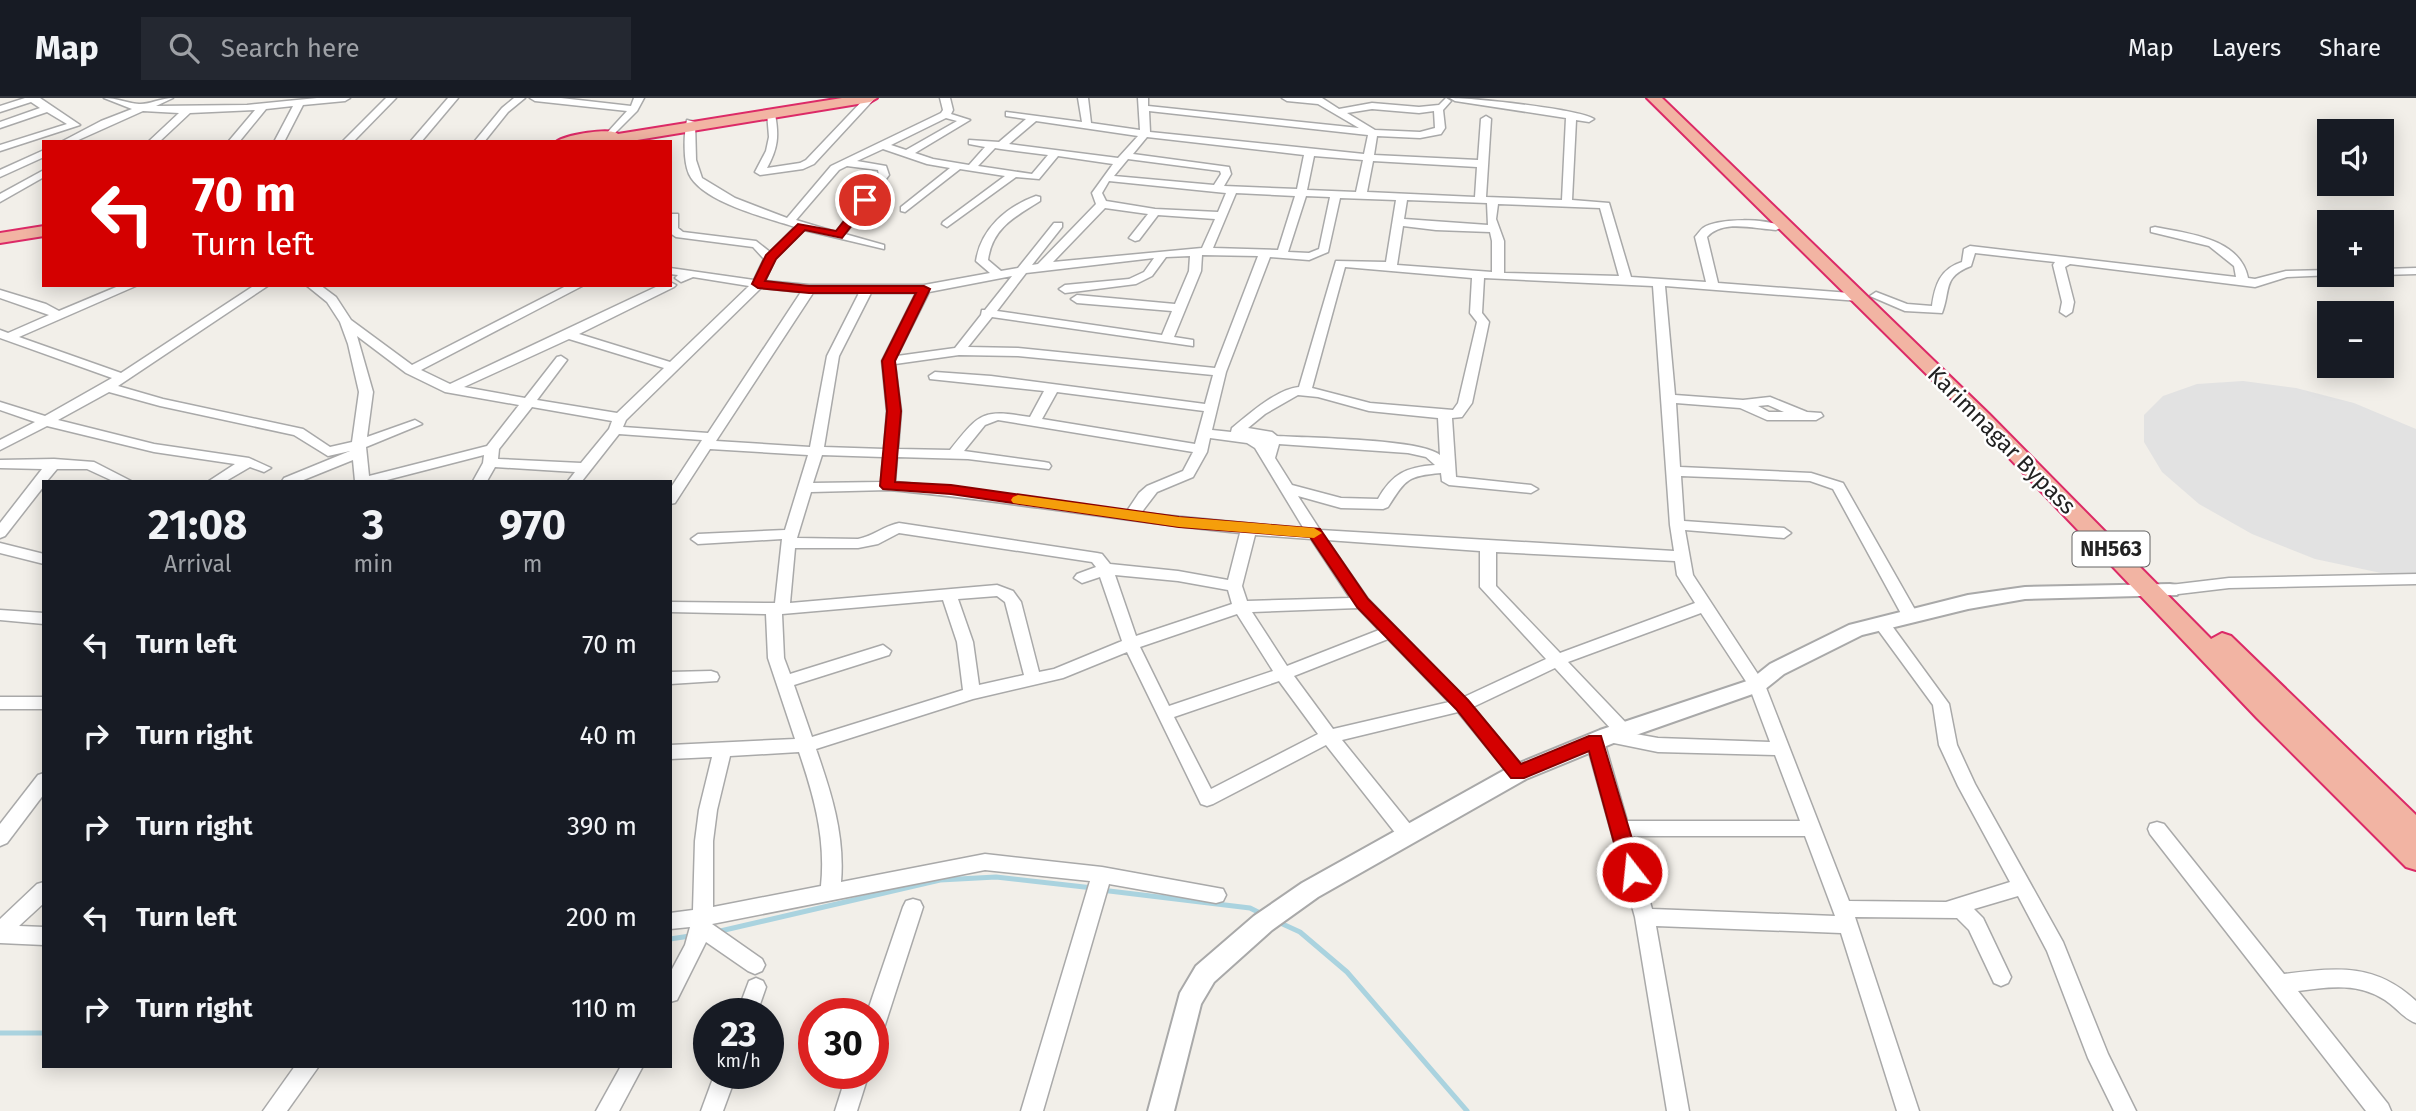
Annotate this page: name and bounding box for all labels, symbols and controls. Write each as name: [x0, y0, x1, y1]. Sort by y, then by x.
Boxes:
search box: [141, 17, 631, 80]
text: Map: [35, 28, 99, 68]
icon: search: [165, 29, 203, 67]
text: Search here: [221, 33, 360, 64]
text: Map: [2128, 34, 2174, 62]
text: Layers: [2212, 34, 2281, 62]
text: Share: [2319, 34, 2381, 62]
map controls: [2317, 119, 2394, 378]
button: sound: [2317, 119, 2394, 196]
text: 70 m: [192, 165, 296, 224]
icon: left: [77, 168, 168, 259]
pin: [835, 170, 895, 230]
icon: arrive: [846, 181, 884, 219]
button: +: [2317, 210, 2394, 287]
text: Turn left: [192, 225, 314, 263]
button: −: [2317, 301, 2394, 378]
street label: Karimnagar Bypass: [1922, 360, 2082, 520]
text: 21:08: [148, 500, 247, 550]
text: 3: [362, 500, 384, 550]
text: 970: [499, 500, 566, 550]
road number: NH563: [2072, 532, 2150, 566]
text: Arrival: [164, 550, 231, 578]
text: min: [353, 550, 393, 578]
text: m: [523, 550, 542, 578]
icon: left: [77, 626, 115, 664]
text: Turn left: [136, 629, 237, 660]
text: 70 m: [582, 629, 637, 660]
icon: right: [77, 717, 115, 755]
text: Turn right: [136, 720, 253, 751]
text: 40 m: [579, 720, 637, 751]
icon: right: [77, 808, 115, 846]
text: Turn right: [136, 811, 253, 842]
text: 390 m: [567, 811, 637, 842]
position arrow: [1595, 835, 1669, 909]
icon: left: [77, 899, 115, 937]
text: Turn left: [136, 902, 237, 933]
text: 200 m: [566, 902, 637, 933]
icon: right: [77, 990, 115, 1028]
text: Turn right: [136, 993, 253, 1024]
text: 110 m: [571, 993, 637, 1024]
speed limit sign: 30: [798, 998, 889, 1089]
text: 23: [720, 1013, 757, 1055]
text: km/h: [716, 1050, 761, 1072]

